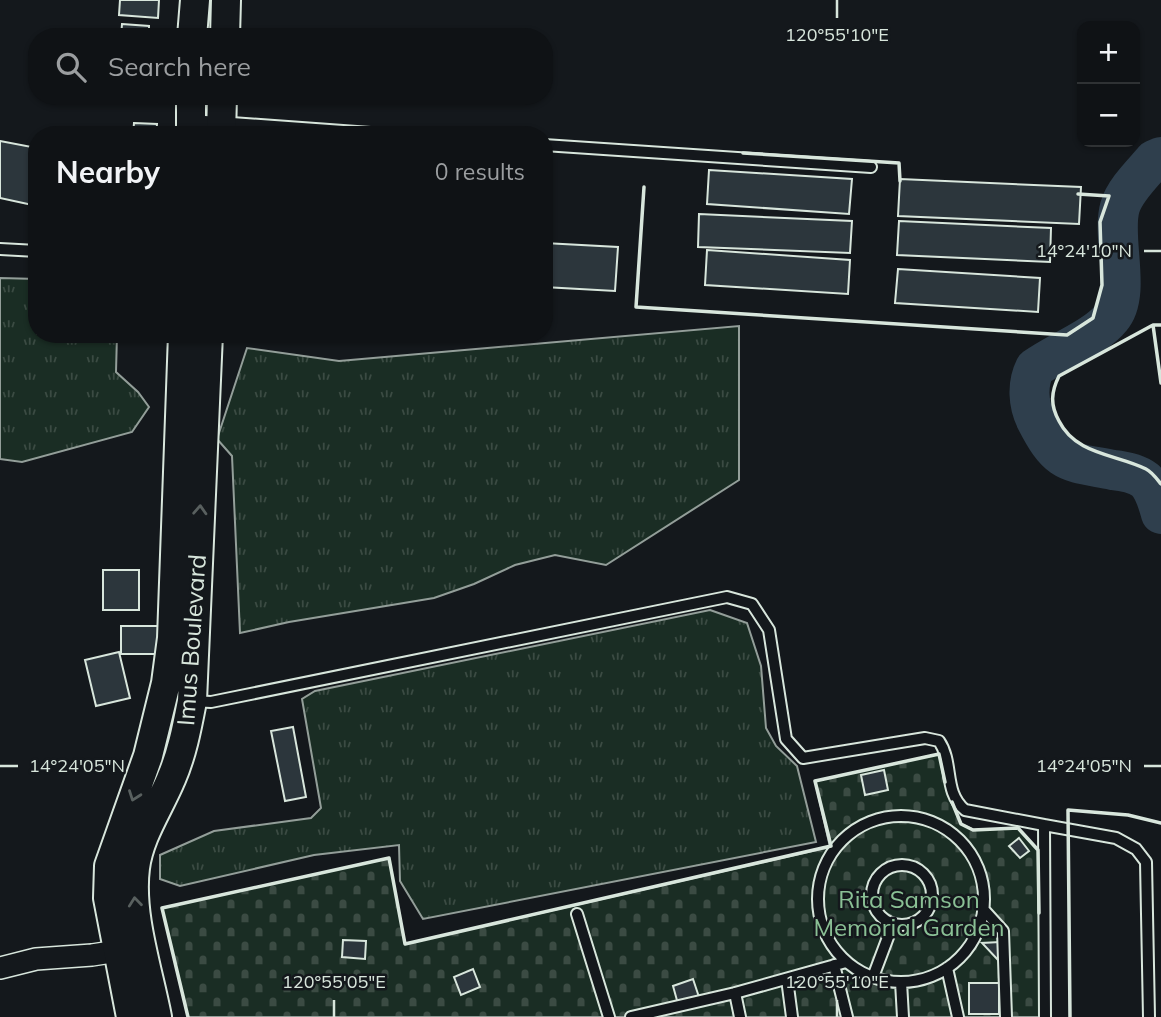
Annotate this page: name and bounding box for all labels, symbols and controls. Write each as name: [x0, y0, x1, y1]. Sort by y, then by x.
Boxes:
map controls: [1077, 21, 1140, 147]
button: +: [1077, 21, 1140, 84]
text: 120°55'10"E: [785, 23, 889, 46]
search box: [28, 28, 553, 105]
icon: search: [52, 48, 90, 86]
text: Search here: [108, 50, 251, 83]
button: −: [1077, 84, 1140, 147]
text: Nearby: [56, 153, 160, 191]
text: 0 results: [435, 157, 525, 186]
text: 14°24'10"N: [1036, 239, 1132, 262]
one-way arrow: [193, 504, 208, 515]
street label: Imus Boulevard: [170, 553, 212, 727]
text: 14°24'05"N: [29, 754, 125, 777]
text: 14°24'05"N: [1036, 754, 1132, 777]
one-way arrow: [128, 789, 142, 801]
park label: Rita Samson Memorial Garden: [813, 884, 1005, 942]
one-way arrow: [128, 896, 143, 907]
text: 120°55'05"E: [282, 970, 386, 993]
text: 120°55'10"E: [785, 970, 889, 993]

